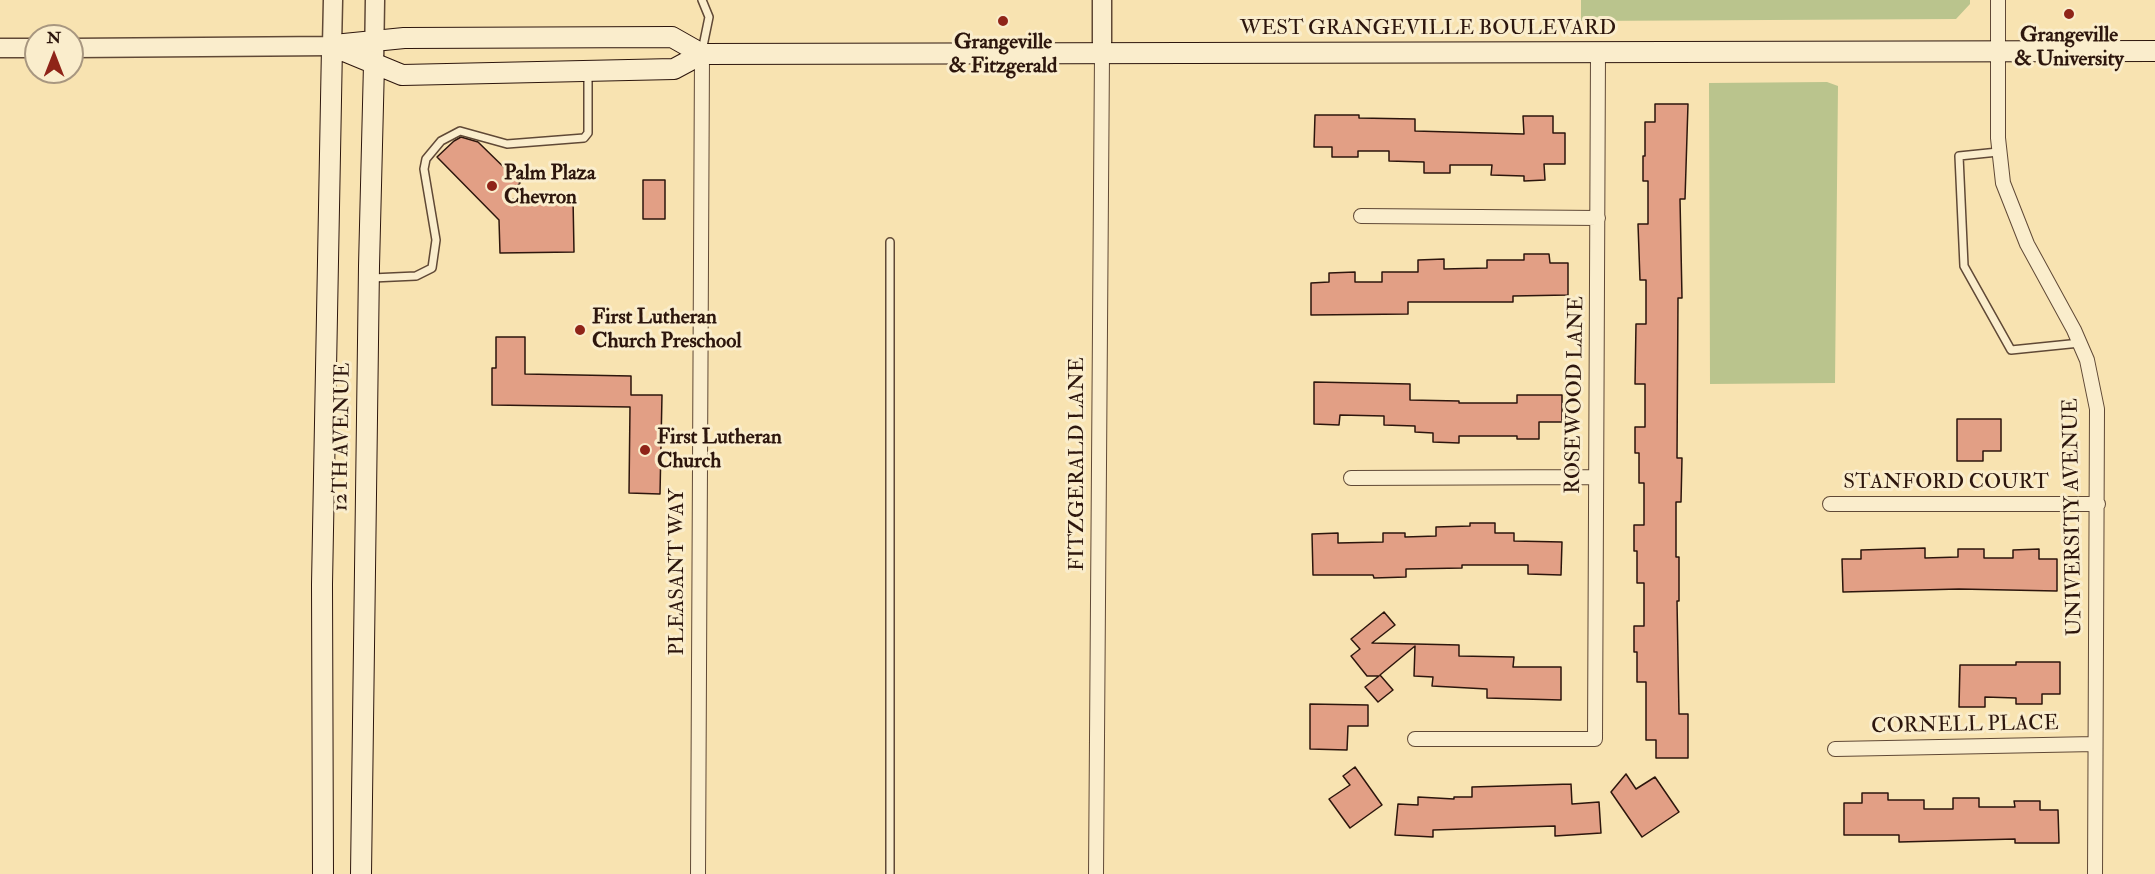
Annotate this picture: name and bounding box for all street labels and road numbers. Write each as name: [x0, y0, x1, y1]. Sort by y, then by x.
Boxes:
street label: WEST GRANGEVILLE BOULEVARD: [1240, 16, 1616, 42]
street label: ROSEWOOD LANE: [1562, 296, 1590, 494]
street label: FITZGERALD LANE: [1065, 357, 1091, 571]
street label: 12TH AVENUE: [329, 362, 357, 512]
street label: UNIVERSITY AVENUE: [2059, 398, 2089, 636]
street label: STANFORD COURT: [1843, 470, 2049, 496]
street label: PLEASANT WAY: [665, 488, 691, 656]
street label: CORNELL PLACE: [1871, 712, 2059, 740]

